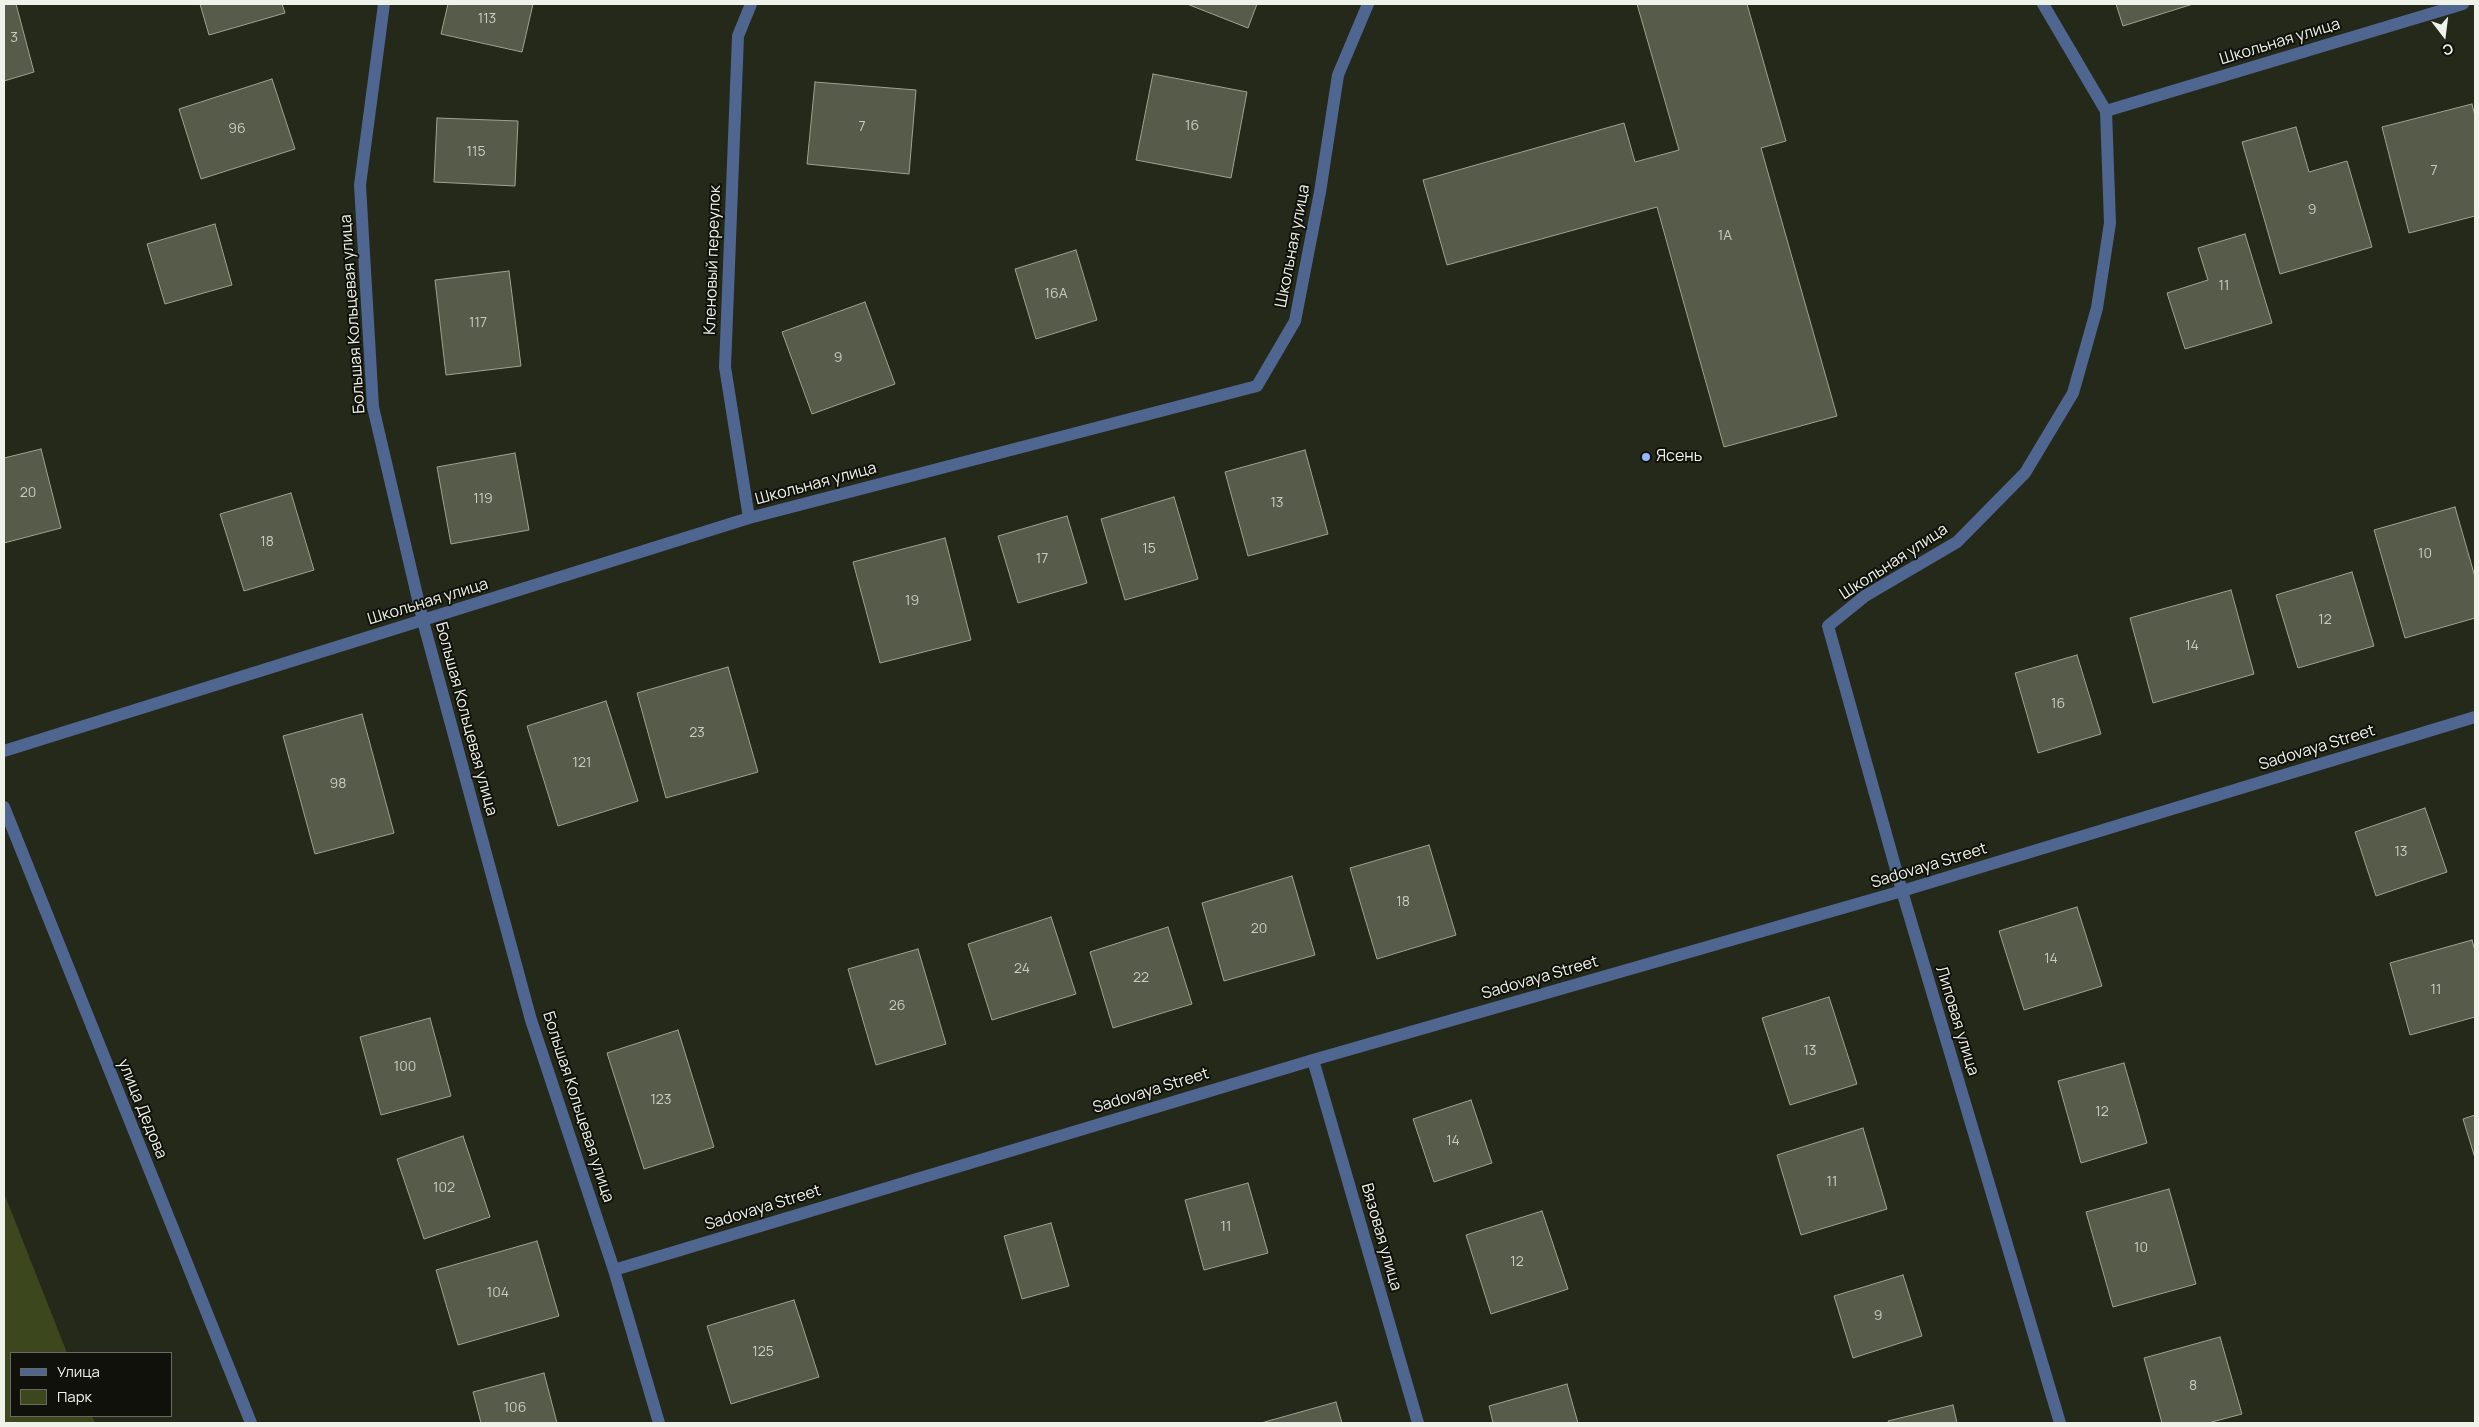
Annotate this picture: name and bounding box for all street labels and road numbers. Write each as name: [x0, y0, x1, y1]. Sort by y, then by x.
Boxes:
street label: Школьная улица: [2217, 15, 2343, 69]
street label: Школьная улица: [1272, 183, 1314, 309]
street label: Кленовый переулок: [701, 185, 725, 335]
street label: Большая Кольцевая улица: [336, 214, 370, 414]
street label: Школьная улица: [753, 459, 879, 509]
street label: Школьная улица: [1836, 520, 1952, 604]
street label: Школьная улица: [365, 575, 491, 629]
street label: Большая Кольцевая улица: [431, 620, 501, 818]
street label: Sadovaya Street: [2257, 721, 2377, 775]
street label: Sadovaya Street: [1869, 839, 1989, 893]
street label: Sadovaya Street: [1479, 952, 1601, 1004]
street label: Липовая улица: [1931, 964, 1983, 1078]
street label: Большая Кольцевая улица: [538, 1009, 618, 1205]
street label: улица Дедова: [113, 1056, 171, 1162]
street label: Sadovaya Street: [1091, 1064, 1211, 1118]
street label: Sadovaya Street: [703, 1181, 823, 1235]
street label: Вязовая улица: [1356, 1181, 1406, 1293]

